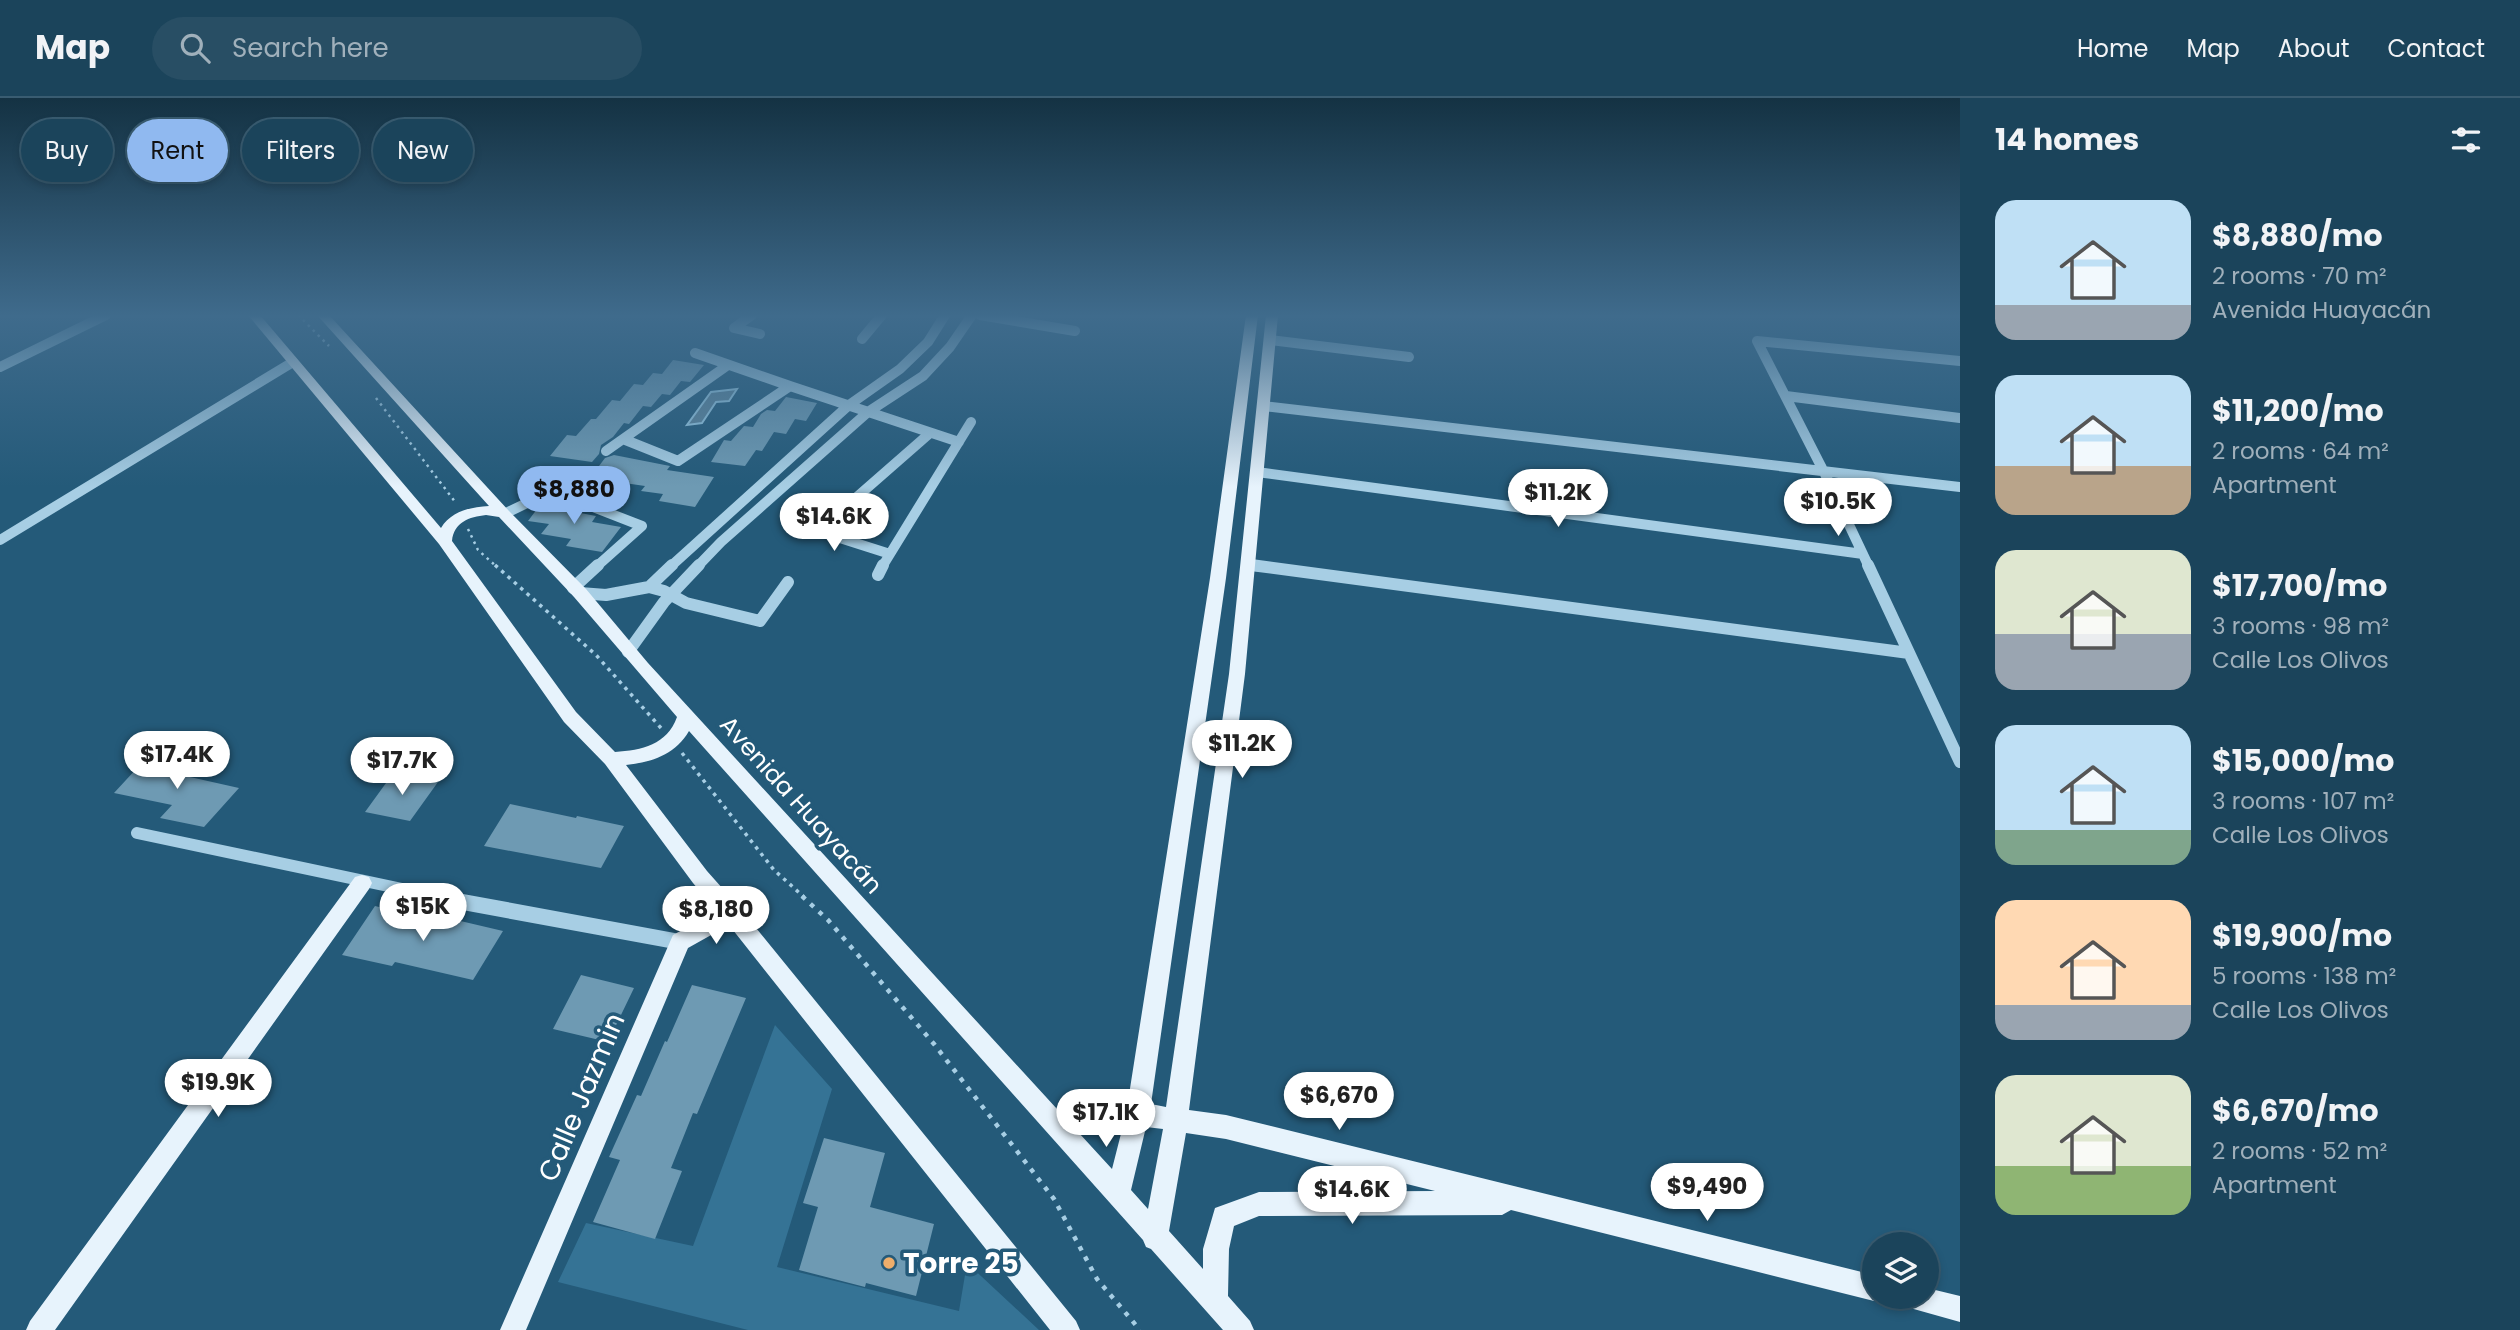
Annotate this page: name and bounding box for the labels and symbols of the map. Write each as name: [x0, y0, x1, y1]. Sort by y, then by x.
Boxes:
pin: $8,880: [517, 466, 631, 526]
pin: $11.2K: [1501, 470, 1615, 529]
pin: $10.5K: [1781, 478, 1895, 538]
pin: $14.6K: [777, 494, 891, 553]
street label: Avenida Huayacán: [713, 709, 890, 901]
pin: $11.2K: [1185, 720, 1299, 780]
pin: $17.4K: [120, 732, 234, 791]
pin: $17.7K: [345, 738, 459, 797]
pin: $15K: [382, 884, 464, 943]
pin: $8,180: [659, 886, 773, 946]
street label: Calle Jazmin: [528, 1007, 634, 1187]
pin: $19.9K: [161, 1060, 275, 1119]
pin: $6,670: [1282, 1072, 1396, 1132]
pin: $17.1K: [1049, 1090, 1163, 1149]
pin: $9,490: [1650, 1164, 1764, 1223]
pin: $14.6K: [1295, 1166, 1409, 1226]
place label: Torre 25: [903, 1244, 1019, 1283]
marker: Torre 25: [881, 1255, 897, 1271]

